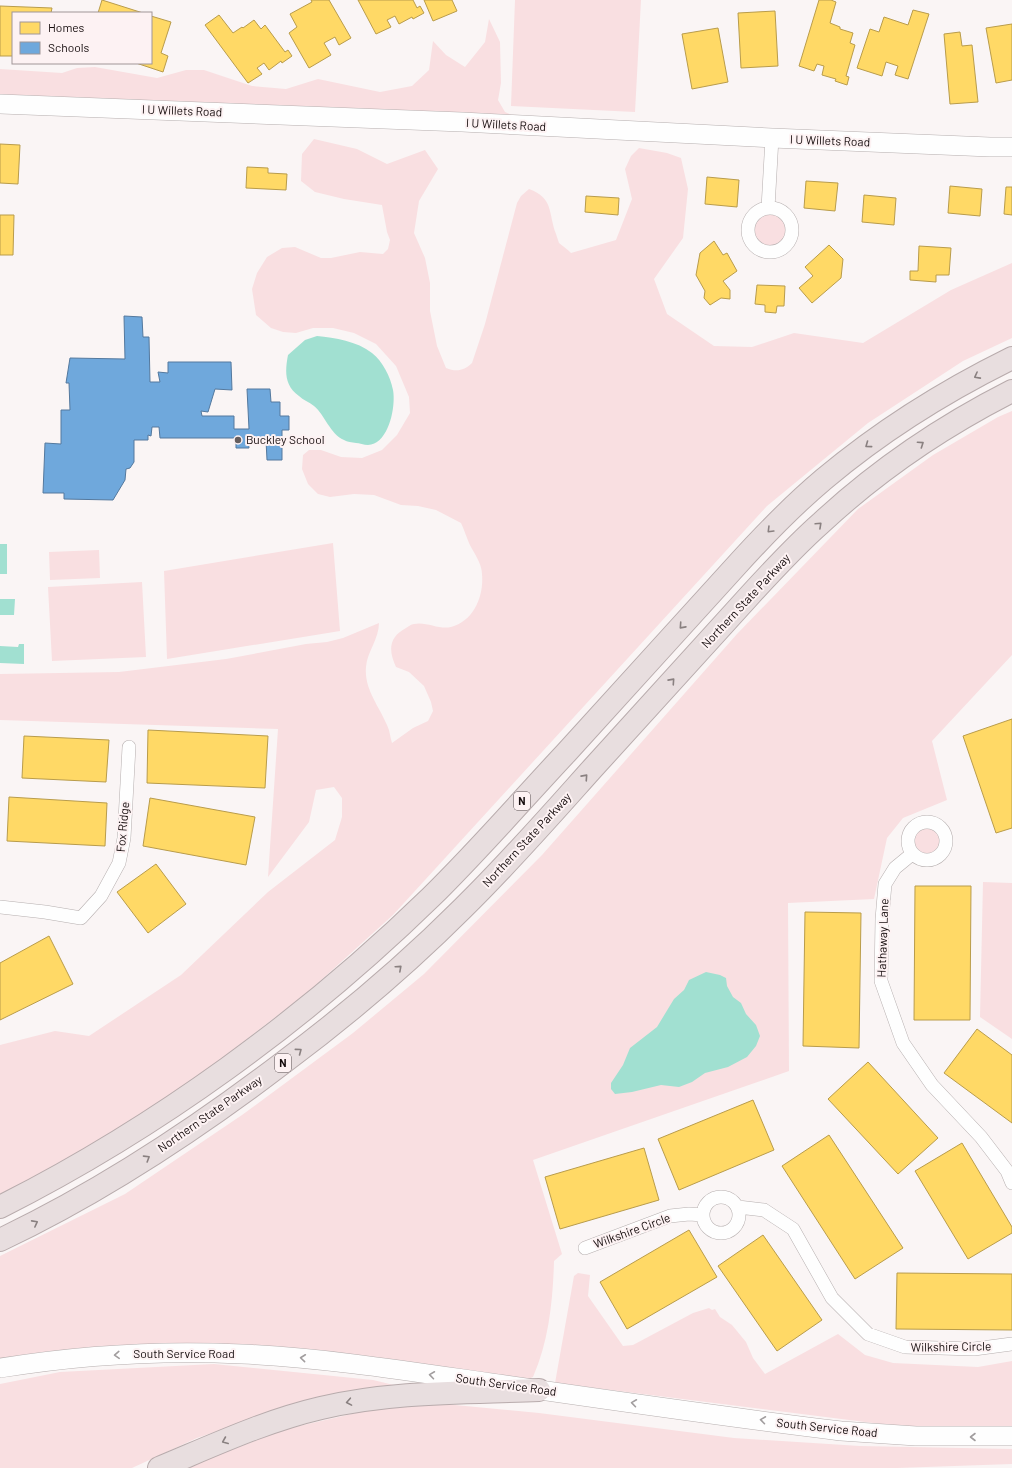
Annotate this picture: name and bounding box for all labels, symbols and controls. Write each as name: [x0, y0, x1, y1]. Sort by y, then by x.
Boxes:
legend: [12, 12, 152, 64]
text: Homes: [48, 20, 85, 34]
text: Schools: [48, 40, 89, 54]
street label: I U Willets Road: [142, 102, 222, 118]
street label: I U Willets Road: [466, 115, 546, 133]
street label: I U Willets Road: [790, 132, 870, 148]
one-way arrow: [974, 371, 981, 378]
place label: Buckley School: [246, 432, 324, 446]
marker: Buckley School: [233, 435, 243, 445]
one-way arrow: [865, 441, 872, 448]
one-way arrow: [916, 442, 923, 449]
one-way arrow: [814, 523, 821, 530]
one-way arrow: [767, 525, 775, 533]
street label: Northern State Parkway: [698, 550, 793, 650]
one-way arrow: [679, 621, 686, 629]
one-way arrow: [668, 678, 675, 686]
one-way arrow: [580, 774, 588, 782]
street label: Northern State Parkway: [479, 789, 574, 889]
road number: N: [514, 792, 530, 810]
street label: Fox Ridge: [113, 801, 131, 853]
street label: Hathaway Lane: [874, 898, 890, 978]
one-way arrow: [394, 965, 402, 972]
one-way arrow: [295, 1048, 302, 1055]
road number: N: [275, 1054, 291, 1072]
street label: Northern State Parkway: [155, 1072, 264, 1154]
one-way arrow: [143, 1155, 150, 1163]
street label: Wilkshire Circle: [591, 1210, 672, 1250]
one-way arrow: [31, 1220, 38, 1227]
street label: Wilkshire Circle: [910, 1338, 991, 1354]
street label: South Service Road: [133, 1346, 235, 1360]
one-way arrow: [114, 1350, 120, 1359]
one-way arrow: [300, 1354, 306, 1363]
street label: South Service Road: [455, 1370, 557, 1398]
one-way arrow: [428, 1371, 435, 1380]
one-way arrow: [345, 1398, 352, 1406]
one-way arrow: [631, 1399, 637, 1408]
street label: South Service Road: [776, 1415, 878, 1439]
one-way arrow: [760, 1416, 766, 1425]
one-way arrow: [970, 1433, 976, 1441]
one-way arrow: [221, 1436, 228, 1444]

